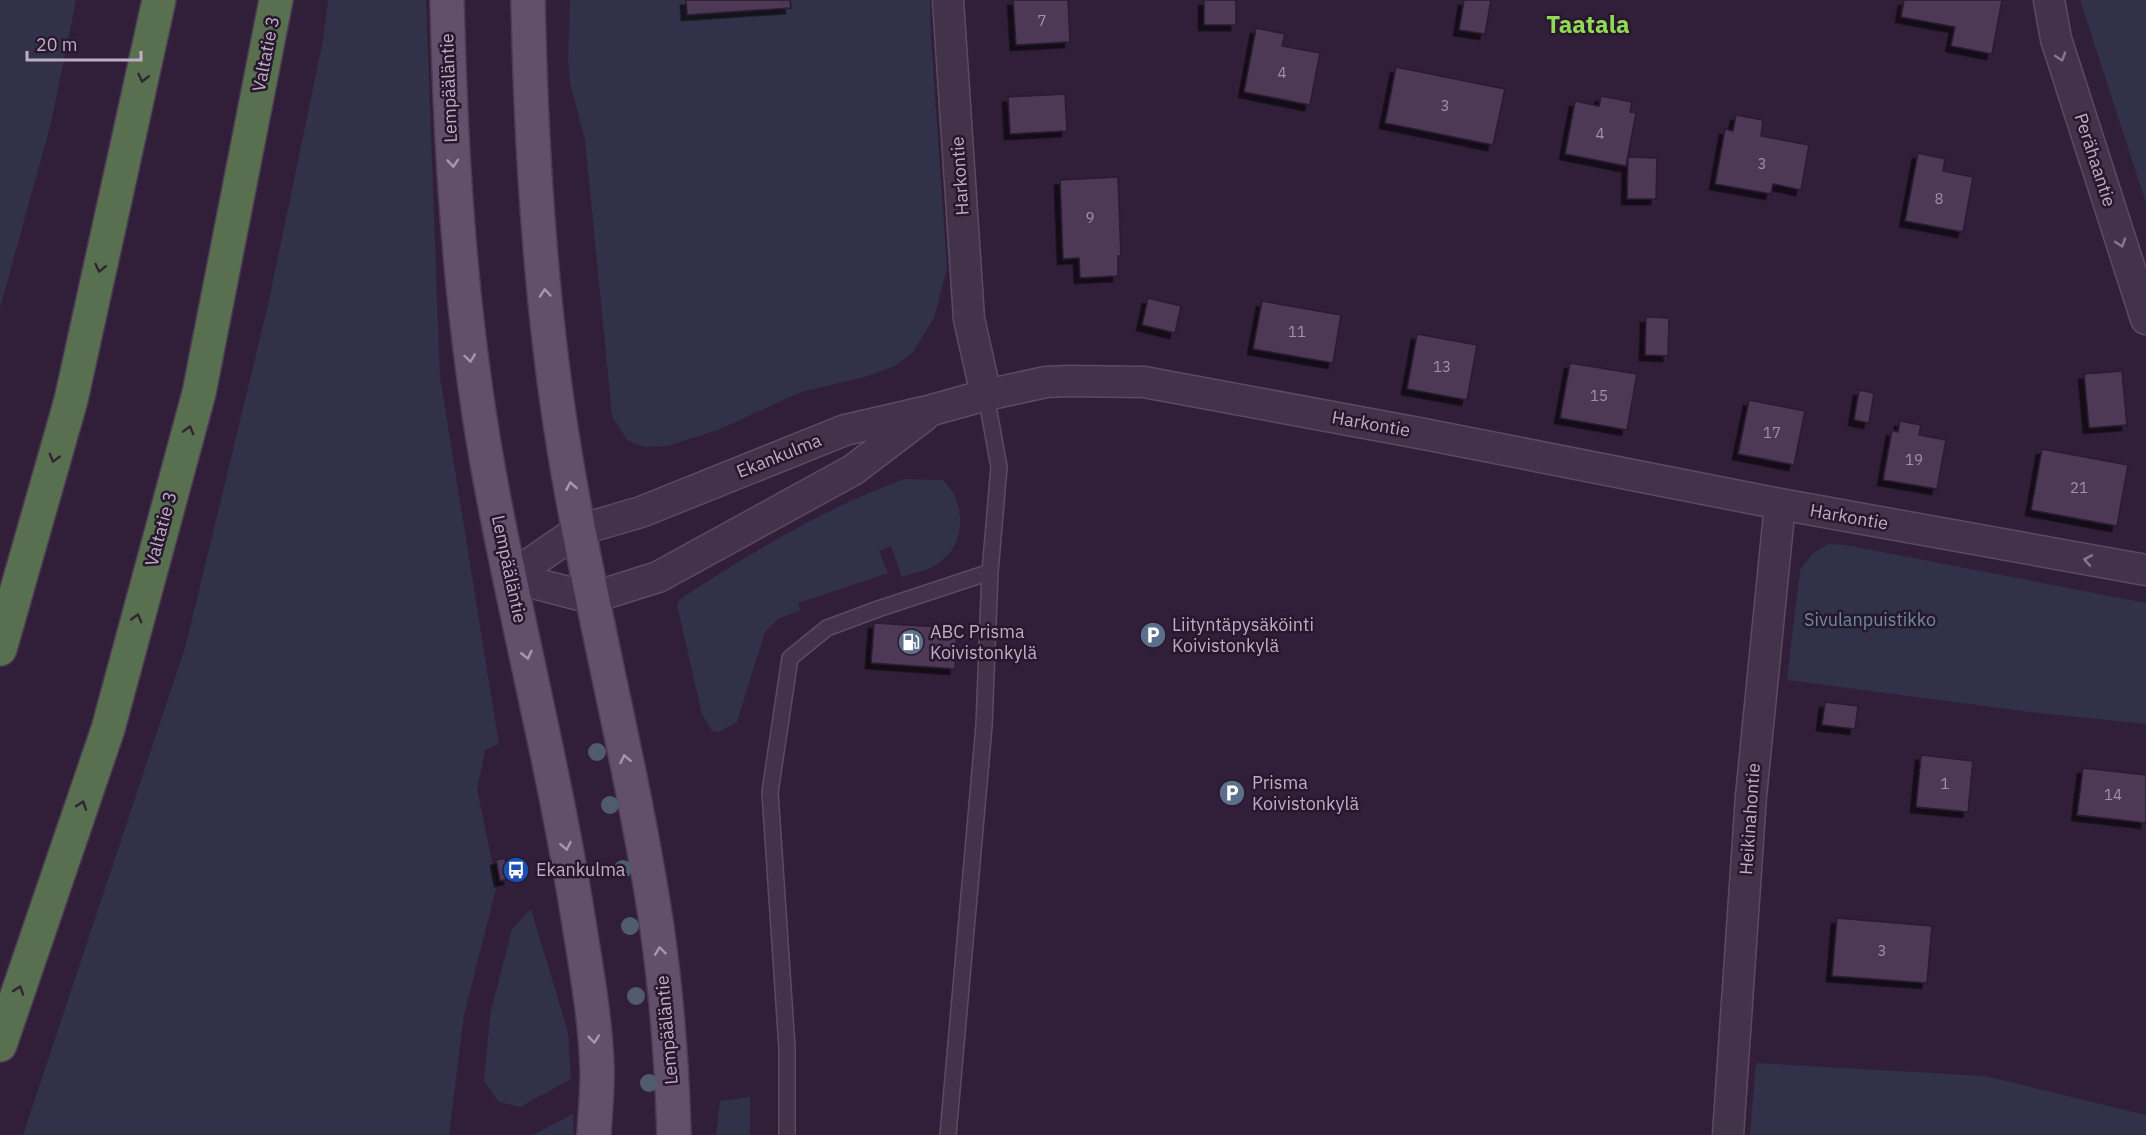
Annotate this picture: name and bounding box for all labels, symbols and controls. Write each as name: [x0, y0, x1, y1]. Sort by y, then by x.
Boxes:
district label: Taatala: [1546, 8, 1630, 40]
house number: 7: [1037, 11, 1047, 30]
street label: Valtatie 3: [247, 14, 284, 94]
scale bar: [27, 24, 141, 62]
text: 20 m: [36, 33, 78, 56]
street label: Lempääläntie: [435, 33, 462, 143]
one-way arrow: [2054, 51, 2067, 62]
house number: 4: [1277, 63, 1287, 82]
one-way arrow: [137, 73, 150, 83]
house number: 3: [1440, 96, 1450, 115]
street label: Perähaantie: [2070, 110, 2121, 210]
house number: 4: [1595, 124, 1605, 143]
street label: Harkontie: [945, 136, 974, 216]
house number: 3: [1757, 154, 1767, 173]
one-way arrow: [446, 159, 459, 168]
house number: 8: [1934, 189, 1944, 208]
house number: 9: [1085, 208, 1095, 227]
one-way arrow: [2114, 237, 2127, 248]
one-way arrow: [95, 263, 108, 273]
one-way arrow: [539, 288, 552, 297]
house number: 11: [1288, 322, 1306, 341]
one-way arrow: [464, 353, 476, 362]
house number: 13: [1433, 357, 1451, 376]
house number: 15: [1590, 386, 1608, 405]
street label: Harkontie: [1330, 405, 1412, 442]
house number: 17: [1763, 423, 1781, 442]
one-way arrow: [181, 425, 194, 435]
street label: Ekankulma: [733, 428, 825, 483]
house number: 19: [1905, 450, 1923, 469]
one-way arrow: [49, 453, 62, 463]
house number: 21: [2070, 478, 2088, 497]
one-way arrow: [565, 481, 578, 491]
street label: Valtatie 3: [140, 489, 182, 569]
street label: Harkontie: [1808, 498, 1890, 535]
street label: Lempääläntie: [487, 513, 532, 625]
one-way arrow: [2084, 554, 2093, 566]
park label: Sivulanpuistikko: [1804, 608, 1936, 631]
place label: Liityntäpysäköinti Koivistonkylä: [1172, 613, 1314, 657]
one-way arrow: [130, 614, 143, 624]
place label: ABC Prisma Koivistonkylä: [930, 620, 1037, 664]
parking icon: Liityntäpysäköinti Koivistonkylä: [1138, 620, 1168, 650]
fuel station icon: ABC Prisma Koivistonkylä: [896, 627, 926, 657]
one-way arrow: [520, 650, 533, 660]
one-way arrow: [619, 755, 632, 765]
street label: Heikinahontie: [1734, 762, 1765, 876]
place label: Prisma Koivistonkylä: [1252, 771, 1359, 815]
house number: 1: [1940, 774, 1950, 793]
parking icon: Prisma Koivistonkylä: [1217, 778, 1247, 808]
house number: 14: [2104, 785, 2122, 804]
one-way arrow: [75, 800, 88, 811]
one-way arrow: [559, 841, 572, 851]
bus stop icon: Ekankulma: [501, 855, 531, 885]
place label: Ekankulma: [536, 858, 626, 881]
house number: 3: [1877, 941, 1887, 960]
one-way arrow: [654, 947, 667, 956]
street label: Lempääläntie: [650, 974, 683, 1086]
one-way arrow: [12, 985, 24, 996]
one-way arrow: [587, 1034, 600, 1043]

